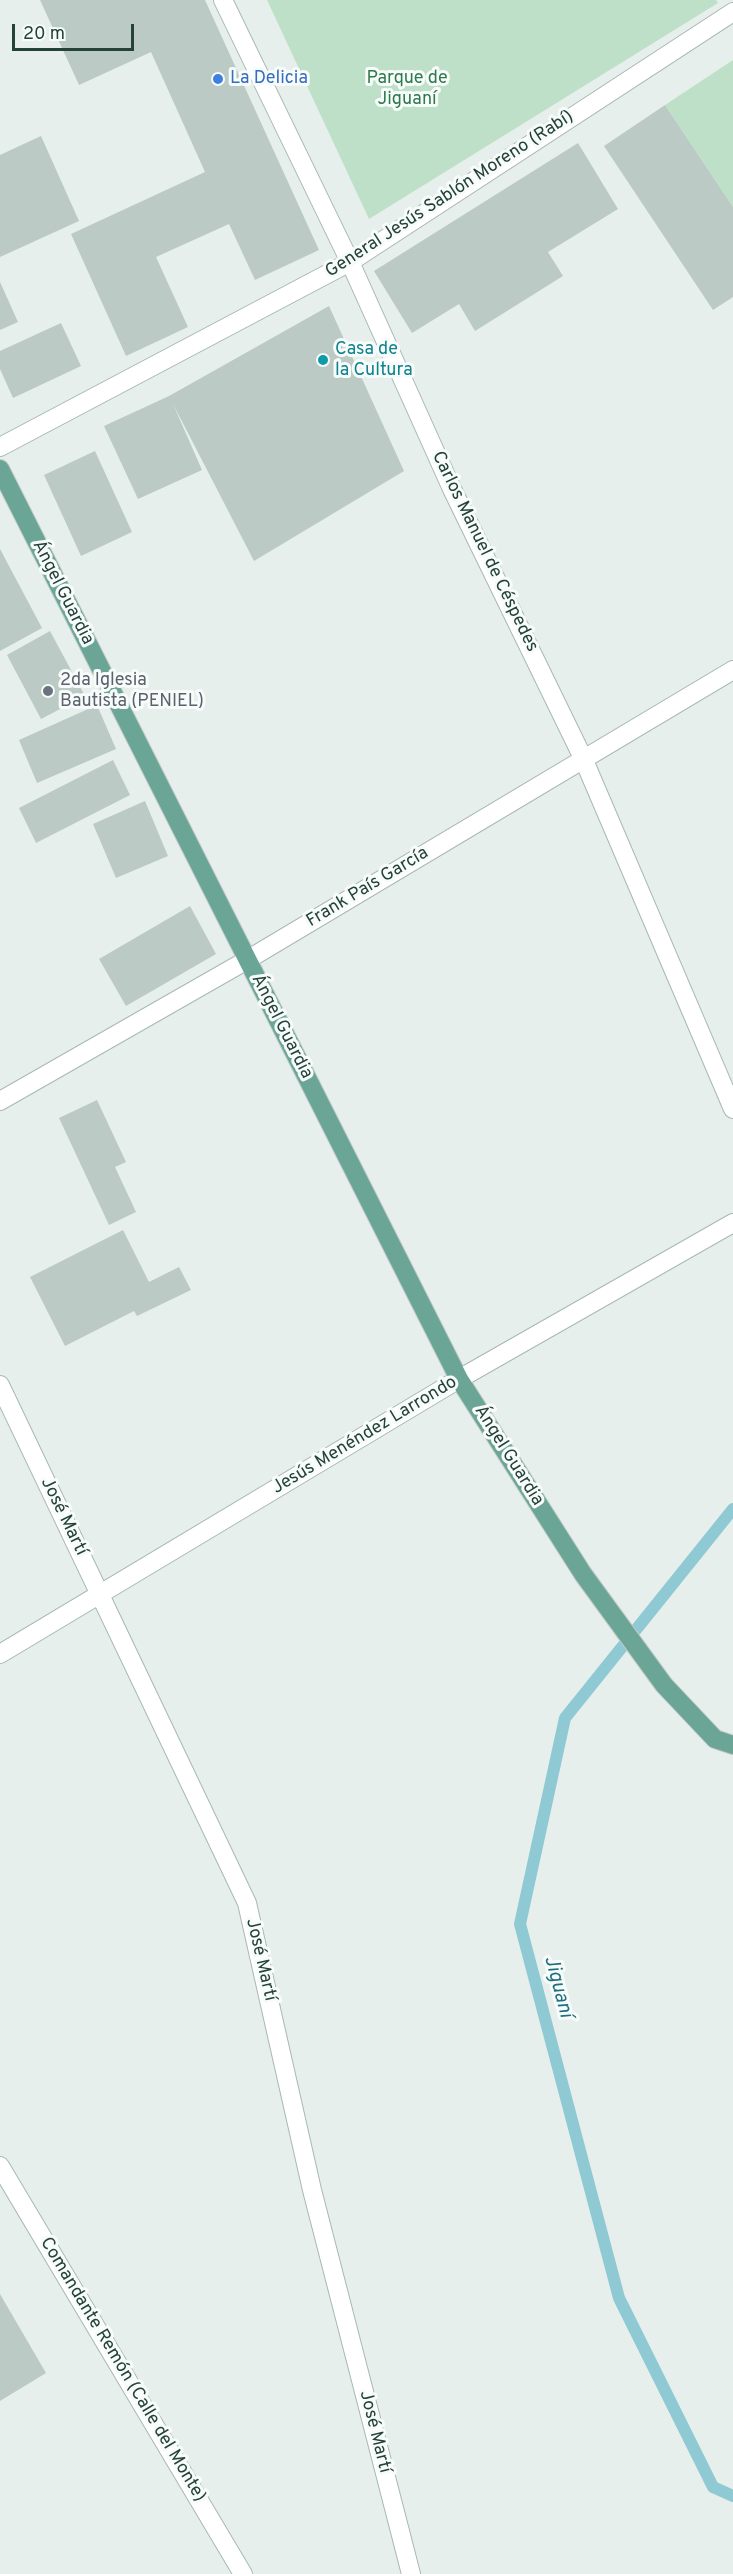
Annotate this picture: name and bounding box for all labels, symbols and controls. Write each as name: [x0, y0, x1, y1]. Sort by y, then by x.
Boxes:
scale bar: [15, 12, 136, 50]
text: 20 m: [23, 23, 65, 46]
place label: La Delicia: [230, 68, 308, 90]
park label: Parque de Jiguaní: [366, 68, 448, 110]
marker: La Delicia: [211, 72, 225, 86]
street label: General Jesús Sablón Moreno (Rabí): [322, 107, 578, 283]
place label: Casa de la Cultura: [335, 339, 413, 382]
marker: Casa de la Cultura: [316, 353, 330, 367]
street label: Carlos Manuel de Céspedes: [426, 448, 542, 656]
street label: Ángel Guardia: [26, 537, 98, 649]
place label: 2da Iglesia Bautista (PENIEL): [60, 670, 204, 712]
marker: 2da Iglesia Bautista (PENIEL): [41, 684, 55, 698]
street label: Frank País García: [303, 843, 433, 933]
street label: Ángel Guardia: [245, 971, 317, 1083]
street label: Jesús Menéndez Larrondo: [269, 1372, 461, 1500]
street label: Ángel Guardia: [469, 1402, 547, 1510]
street label: José Martí: [35, 1474, 91, 1560]
street label: José Martí: [240, 1917, 280, 2003]
water label: Jiguaní: [537, 1953, 577, 2021]
street label: Comandante Remón (Calle del Monte): [34, 2234, 210, 2506]
street label: José Martí: [353, 2389, 395, 2475]

